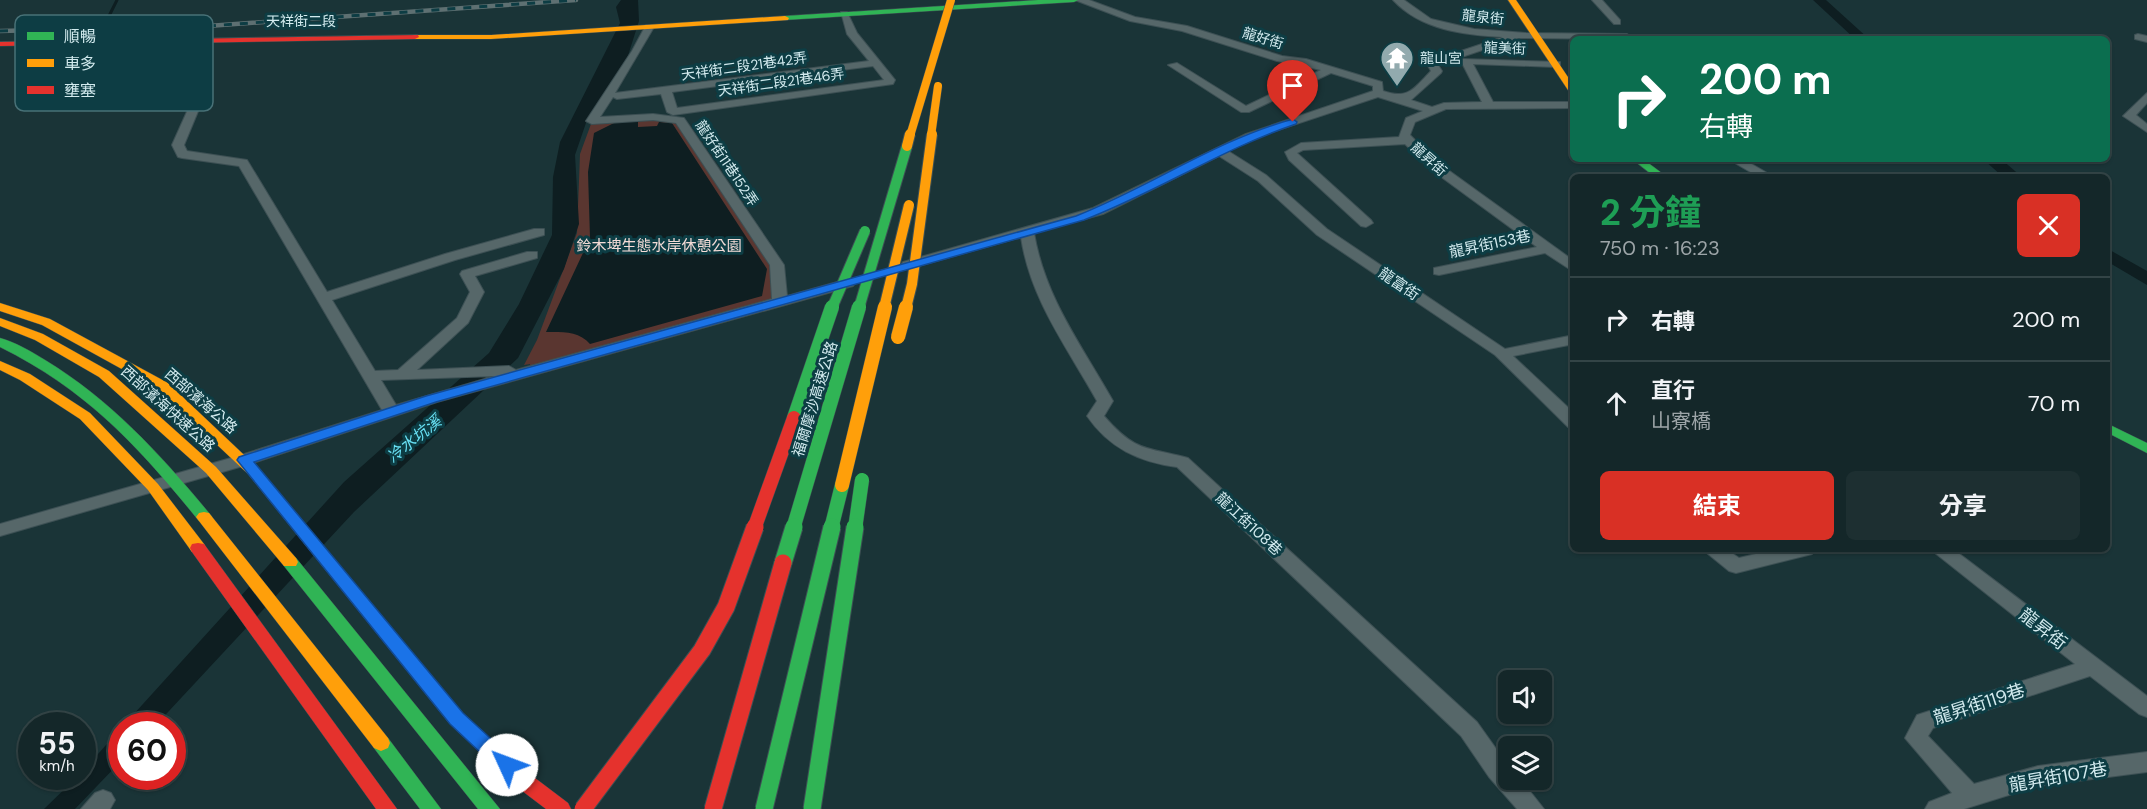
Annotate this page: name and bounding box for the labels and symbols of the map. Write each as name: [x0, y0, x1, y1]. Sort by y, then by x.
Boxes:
street label: 龍泉街: [1461, 6, 1505, 28]
street label: 天祥街二段: [266, 12, 336, 30]
legend: [15, 15, 213, 111]
street label: 龍好街: [1240, 23, 1286, 53]
text: 順暢: [64, 26, 96, 47]
street label: 龍美街: [1484, 38, 1526, 58]
temple icon: 龍山宮: [1379, 40, 1415, 87]
street label: 天祥街二段21巷42弄: [680, 48, 808, 84]
place label: 龍山宮: [1420, 49, 1462, 67]
text: 車多: [64, 53, 96, 74]
pin: [1267, 60, 1318, 122]
street label: 天祥街二段21巷46弄: [717, 64, 845, 100]
text: 壅塞: [64, 80, 96, 101]
street label: 龍好街11巷152弄: [692, 117, 762, 209]
street label: 龍昇街: [1407, 138, 1451, 180]
street label: 龍昇街153巷: [1447, 226, 1533, 262]
park label: 鈴木埤生態水岸休憩公園: [576, 236, 742, 256]
street label: 龍富街: [1375, 263, 1423, 305]
street label: 福爾摩沙高速公路: [788, 339, 842, 459]
street label: 西部濱海快速公路: [117, 361, 219, 457]
street label: 西部濱海公路: [160, 364, 242, 438]
water label: 冷水坑溪: [383, 409, 447, 467]
street label: 龍江街108巷: [1211, 488, 1287, 560]
street label: 龍昇街: [2014, 603, 2072, 655]
street label: 龍昇街119巷: [1930, 678, 2028, 730]
speed limit sign: 60: [108, 712, 186, 790]
position arrow: [475, 733, 539, 797]
street label: 龍昇街107巷: [2007, 757, 2109, 797]

